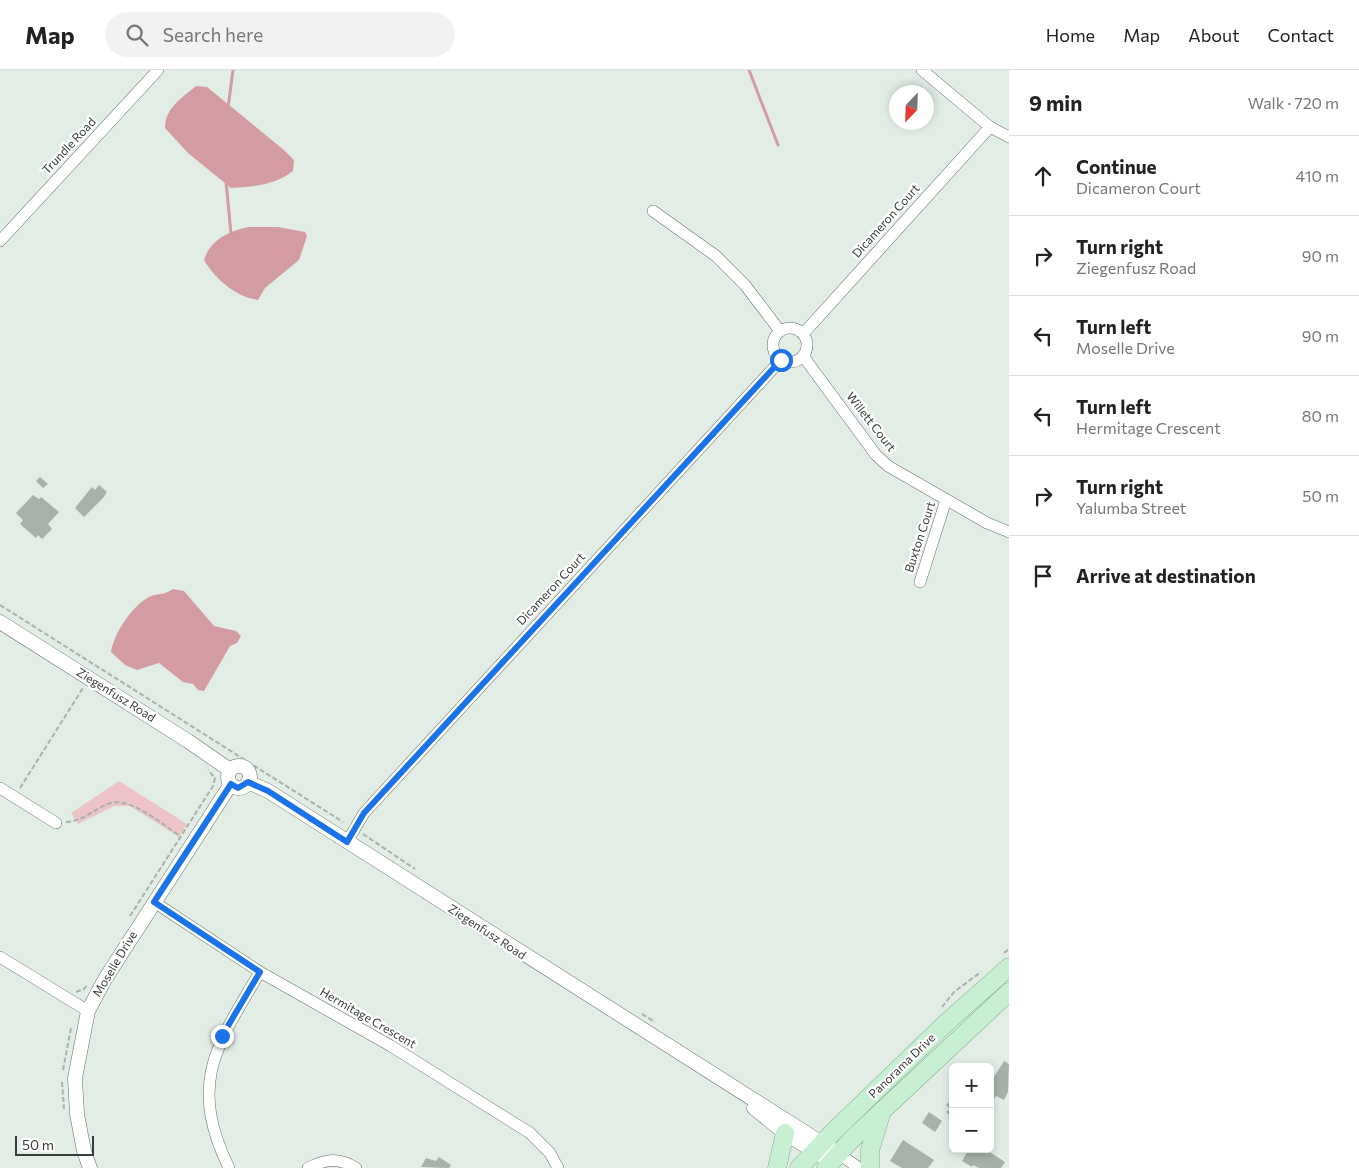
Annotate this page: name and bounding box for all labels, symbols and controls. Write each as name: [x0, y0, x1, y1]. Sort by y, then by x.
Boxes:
search box: [105, 12, 455, 57]
text: Map: [25, 20, 75, 49]
icon: search: [123, 21, 151, 49]
text: Search here: [163, 23, 263, 46]
text: Home: [1046, 24, 1095, 46]
text: Map: [1123, 24, 1160, 46]
text: About: [1188, 24, 1240, 46]
text: Contact: [1268, 24, 1334, 46]
north arrow: [889, 85, 934, 130]
text: 9 min: [1029, 90, 1082, 115]
text: Walk · 720 m: [1248, 93, 1339, 112]
street label: Trundle Road: [39, 114, 98, 176]
text: Continue: [1076, 155, 1156, 178]
icon: ahead: [1029, 162, 1057, 190]
text: 410 m: [1296, 166, 1339, 185]
text: Dicameron Court: [1076, 178, 1201, 197]
street label: Dicameron Court: [849, 181, 922, 260]
text: Turn right: [1076, 235, 1163, 258]
icon: right: [1029, 242, 1057, 270]
text: 90 m: [1302, 246, 1339, 265]
text: Ziegenfusz Road: [1076, 258, 1196, 277]
text: Turn left: [1076, 315, 1151, 338]
icon: left: [1029, 322, 1057, 350]
text: 90 m: [1302, 326, 1339, 345]
text: Moselle Drive: [1076, 338, 1175, 357]
route start: [770, 349, 793, 372]
street label: Willett Court: [844, 389, 899, 454]
text: Turn left: [1076, 395, 1151, 418]
icon: left: [1029, 402, 1057, 430]
text: 80 m: [1302, 406, 1339, 425]
text: Hermitage Crescent: [1076, 418, 1221, 437]
text: Turn right: [1076, 475, 1163, 498]
icon: right: [1029, 482, 1057, 510]
text: 50 m: [1302, 486, 1339, 505]
text: Yalumba Street: [1076, 498, 1186, 517]
street label: Buxton Court: [901, 499, 937, 574]
street label: Dicameron Court: [513, 549, 587, 627]
icon: arrive: [1029, 562, 1057, 590]
text: Arrive at destination: [1076, 564, 1256, 587]
street label: Ziegenfusz Road: [75, 664, 159, 724]
street label: Ziegenfusz Road: [446, 901, 529, 962]
street label: Moselle Drive: [89, 928, 139, 999]
street label: Hermitage Crescent: [318, 984, 419, 1050]
route end: [211, 1025, 234, 1048]
street label: Panorama Drive: [865, 1030, 937, 1100]
map controls: [949, 1063, 994, 1153]
button: +: [949, 1063, 994, 1108]
button: −: [949, 1108, 994, 1153]
scale bar: [15, 1133, 94, 1156]
text: 50 m: [22, 1136, 54, 1153]

